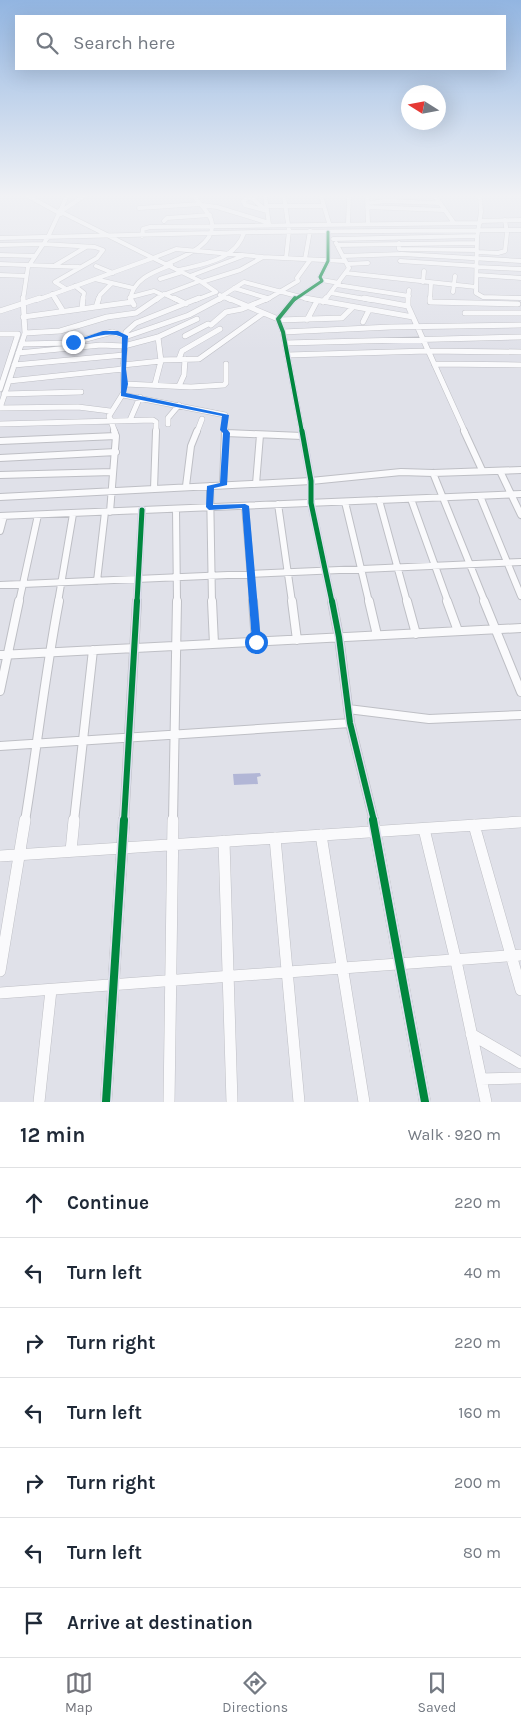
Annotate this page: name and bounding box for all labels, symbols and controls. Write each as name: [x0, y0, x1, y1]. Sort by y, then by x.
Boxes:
search box: [15, 15, 506, 70]
icon: search: [33, 29, 61, 57]
text: Search here: [73, 32, 175, 54]
north arrow: [401, 85, 446, 130]
route end: [62, 331, 85, 354]
route start: [245, 631, 268, 654]
text: 12 min: [20, 1123, 85, 1147]
text: Walk · 920 m: [408, 1125, 501, 1144]
icon: ahead: [20, 1189, 48, 1217]
text: Continue: [67, 1192, 149, 1214]
text: 220 m: [454, 1193, 501, 1212]
icon: left: [20, 1259, 48, 1287]
text: Turn left: [67, 1262, 142, 1284]
text: 40 m: [464, 1263, 501, 1282]
icon: right: [20, 1329, 48, 1357]
text: Turn right: [67, 1332, 156, 1354]
text: 220 m: [454, 1333, 501, 1352]
icon: left: [20, 1399, 48, 1427]
text: Turn left: [67, 1402, 142, 1424]
text: 160 m: [458, 1403, 501, 1422]
icon: right: [20, 1469, 48, 1497]
text: Turn right: [67, 1472, 156, 1494]
text: 200 m: [454, 1473, 501, 1492]
icon: left: [20, 1539, 48, 1567]
text: Turn left: [67, 1542, 142, 1564]
text: 80 m: [463, 1543, 501, 1562]
icon: arrive: [20, 1609, 48, 1637]
text: Arrive at destination: [67, 1612, 253, 1634]
tab: Map: [65, 1669, 93, 1716]
tab: Directions: [222, 1669, 288, 1716]
tab: Saved: [418, 1669, 456, 1716]

